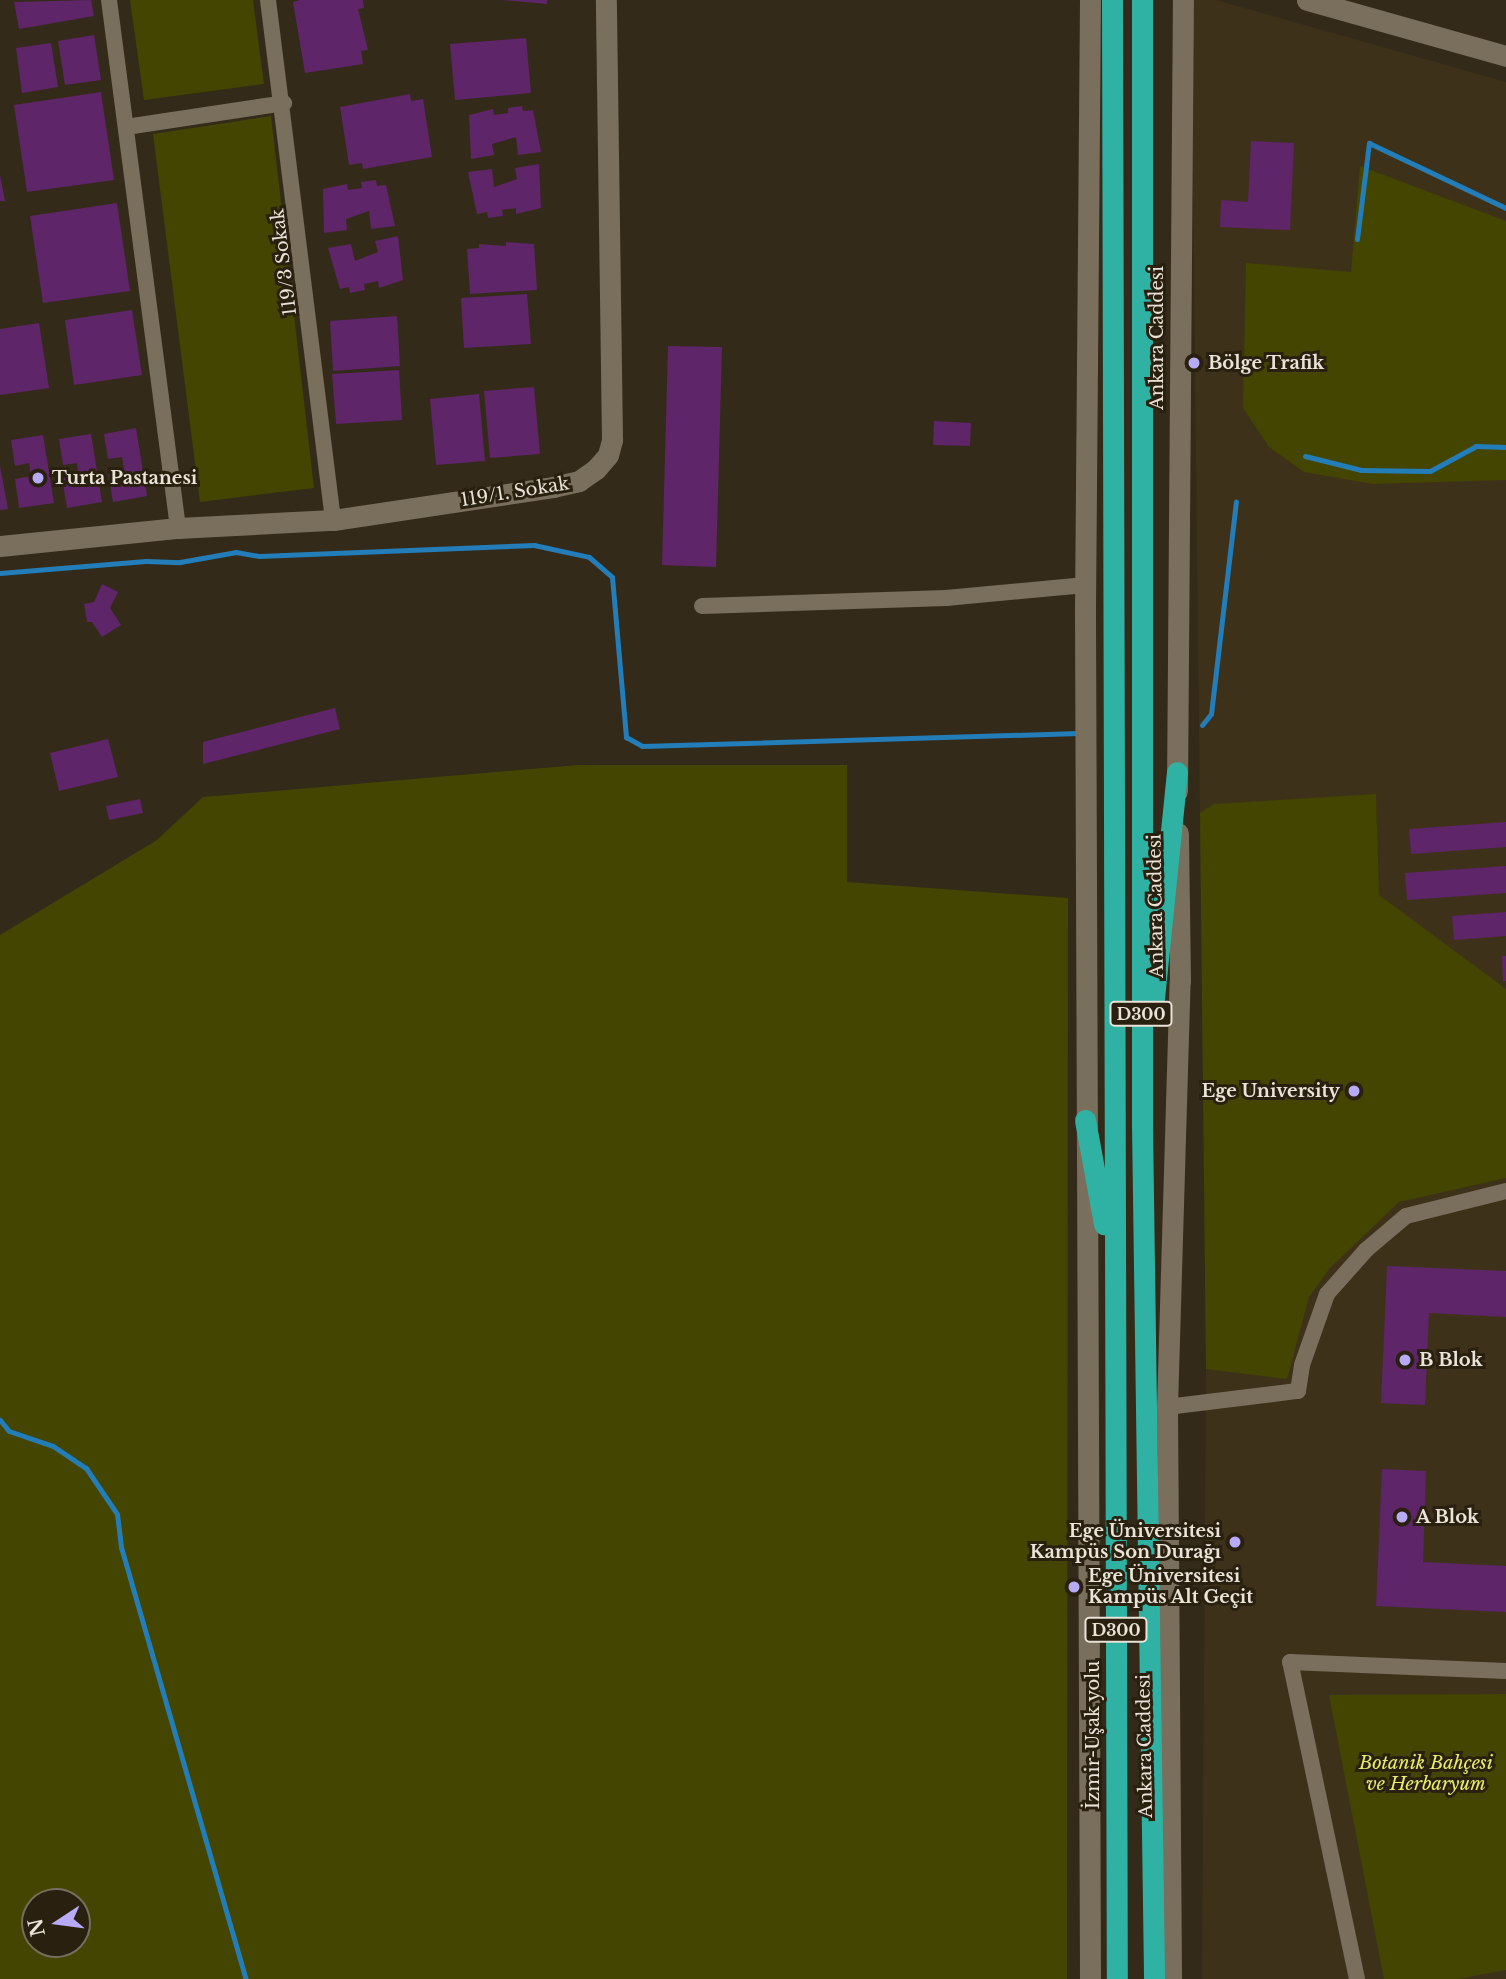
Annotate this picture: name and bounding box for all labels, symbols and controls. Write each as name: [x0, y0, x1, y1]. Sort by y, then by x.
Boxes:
street label: 119/3 Sokak: [267, 207, 301, 317]
street label: Ankara Caddesi: [1146, 266, 1168, 410]
place label: Bölge Trafik: [1208, 352, 1325, 374]
marker: Bölge Trafik: [1186, 355, 1202, 371]
place label: Turta Pastanesi: [52, 467, 197, 489]
marker: Turta Pastanesi: [30, 470, 46, 486]
street label: 119/1. Sokak: [459, 473, 571, 511]
street label: Ankara Caddesi: [1144, 834, 1168, 978]
road number: D300: [1108, 1002, 1174, 1026]
place label: Ege University: [1202, 1080, 1340, 1102]
marker: Ege University: [1346, 1083, 1362, 1099]
place label: B Blok: [1419, 1349, 1483, 1371]
marker: B Blok: [1397, 1352, 1413, 1368]
place label: A Blok: [1416, 1506, 1480, 1528]
marker: A Blok: [1394, 1509, 1410, 1525]
place label: Ege Üniversitesi Kampüs Son Durağı: [1030, 1521, 1221, 1564]
marker: Ege Üniversitesi Kampüs Son Durağı: [1227, 1534, 1243, 1550]
place label: Ege Üniversitesi Kampüs Alt Geçit: [1088, 1566, 1254, 1608]
marker: Ege Üniversitesi Kampüs Alt Geçit: [1066, 1579, 1082, 1595]
road number: D300: [1083, 1618, 1149, 1642]
street label: İzmir-Uşak yolu: [1082, 1660, 1104, 1810]
street label: Ankara Caddesi: [1133, 1674, 1157, 1818]
park label: Botanik Bahçesi ve Herbaryum: [1359, 1753, 1493, 1796]
north arrow: [21, 1888, 91, 1958]
text: N: [24, 1916, 50, 1939]

